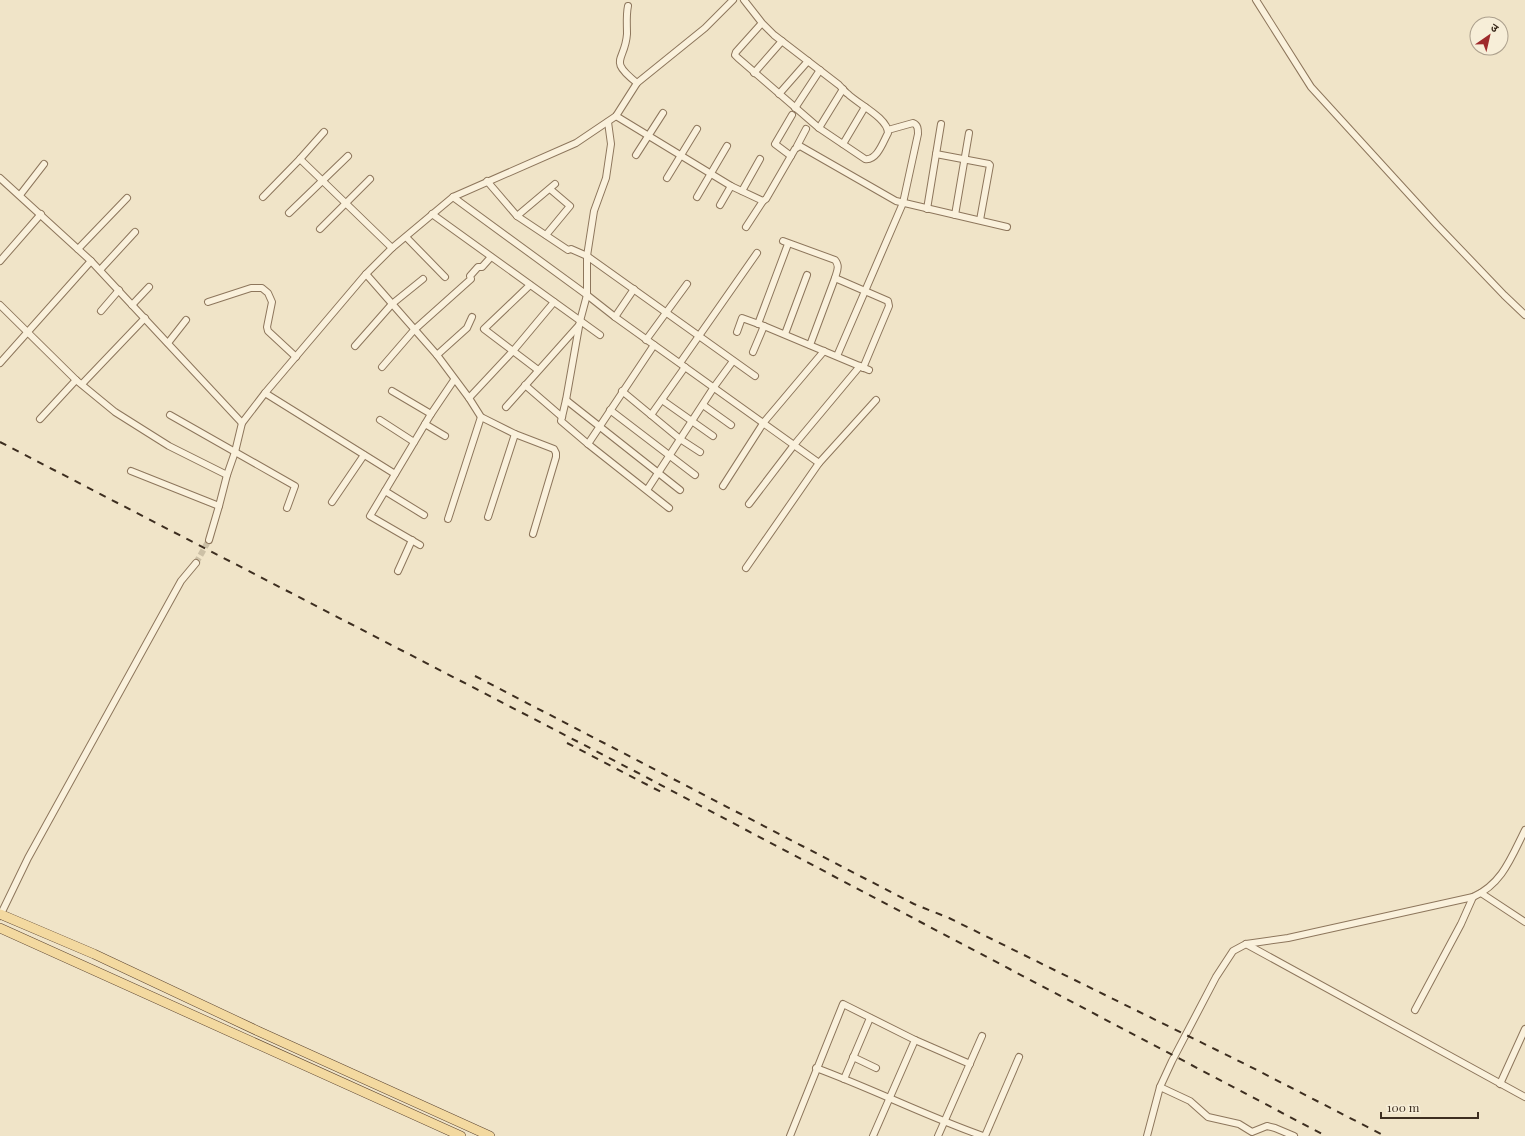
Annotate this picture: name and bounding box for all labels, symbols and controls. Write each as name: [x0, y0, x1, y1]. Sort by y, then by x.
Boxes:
north arrow: [1469, 16, 1509, 56]
text: उ: [1488, 19, 1502, 36]
scale bar: [1381, 1094, 1478, 1120]
text: 100 m: [1387, 1099, 1420, 1115]

